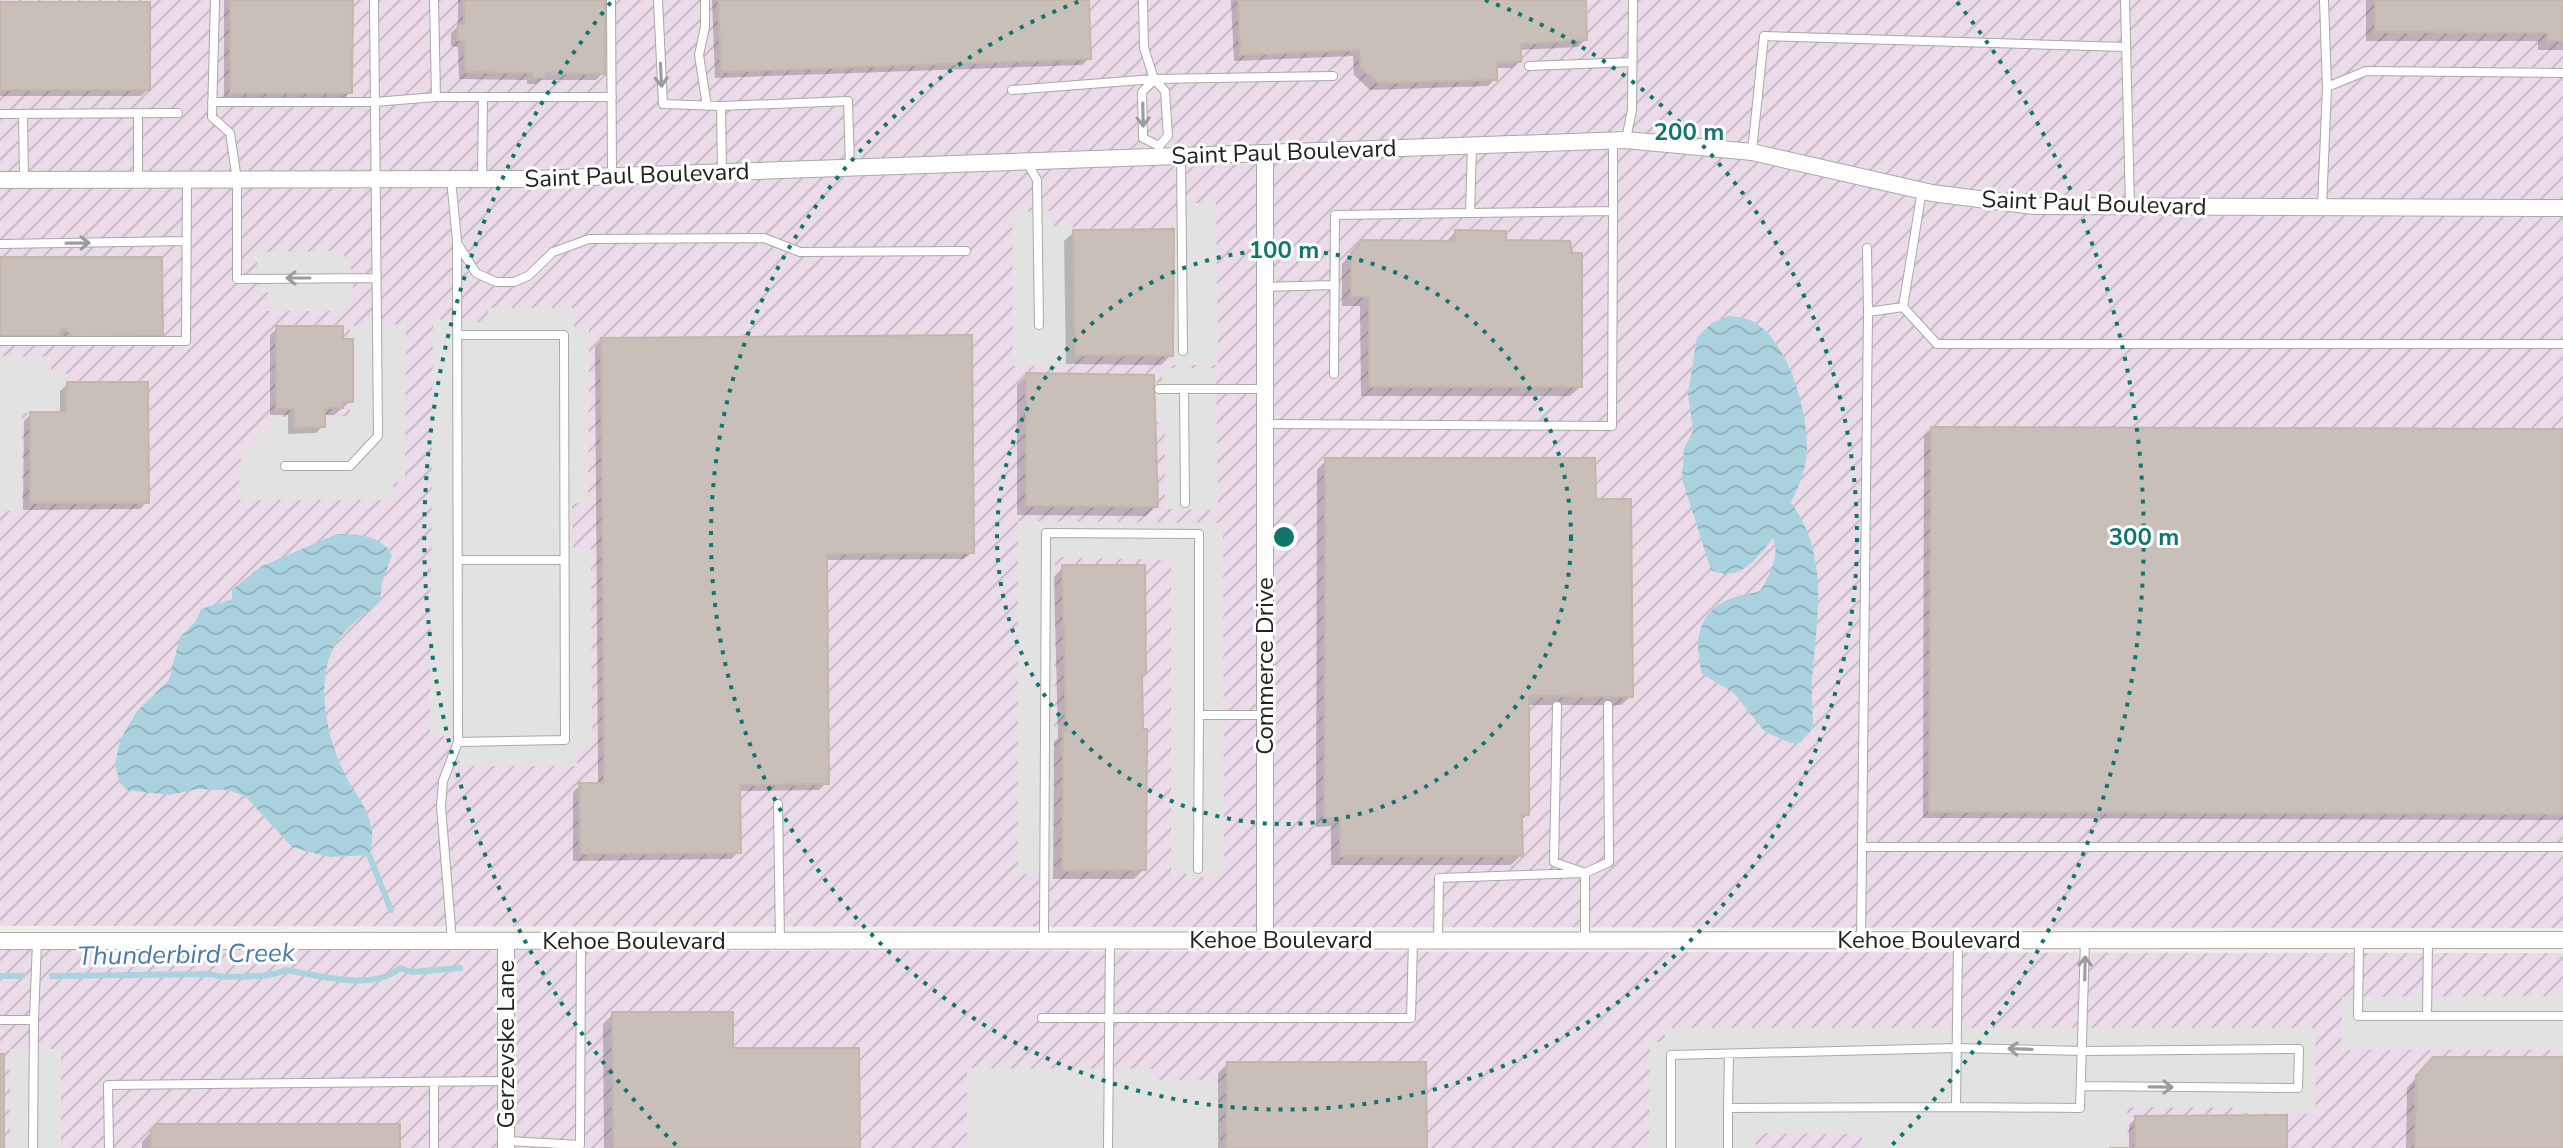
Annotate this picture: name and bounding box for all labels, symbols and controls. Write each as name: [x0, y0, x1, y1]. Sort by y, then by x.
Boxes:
one-way arrow: [654, 61, 669, 88]
one-way arrow: [1135, 101, 1151, 128]
text: 200 m: [1654, 116, 1724, 148]
street label: Saint Paul Boulevard: [1171, 132, 1397, 172]
street label: Saint Paul Boulevard: [524, 155, 750, 195]
street label: Saint Paul Boulevard: [1981, 183, 2207, 223]
text: 100 m: [1249, 234, 1319, 266]
one-way arrow: [64, 235, 91, 251]
one-way arrow: [285, 270, 312, 286]
text: 300 m: [2109, 521, 2179, 553]
centre of rings: [1270, 523, 1298, 551]
street label: Commerce Drive: [1249, 577, 1281, 755]
street label: Kehoe Boulevard: [1189, 924, 1373, 956]
street label: Kehoe Boulevard: [1837, 924, 2021, 956]
street label: Kehoe Boulevard: [542, 925, 726, 957]
water label: Thunderbird Creek: [77, 935, 296, 974]
one-way arrow: [2077, 955, 2092, 982]
street label: Gerzevske Lane: [490, 960, 522, 1128]
one-way arrow: [2007, 1042, 2034, 1057]
one-way arrow: [2147, 1079, 2174, 1095]

